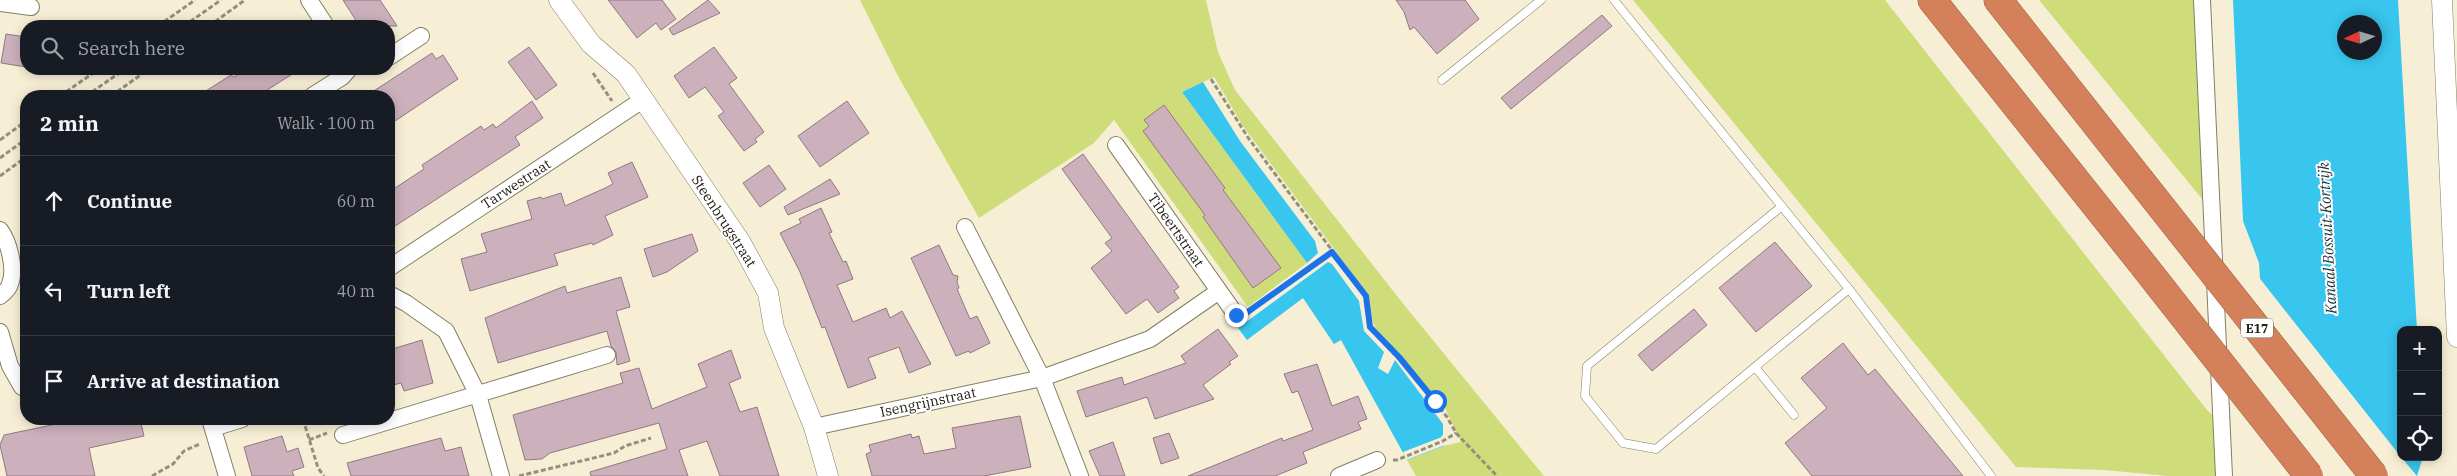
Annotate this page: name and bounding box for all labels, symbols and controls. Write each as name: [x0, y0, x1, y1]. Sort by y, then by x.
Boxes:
north arrow: [2337, 15, 2382, 60]
search box: [20, 20, 395, 75]
icon: search: [38, 34, 66, 62]
text: Search here: [78, 36, 185, 60]
text: 2 min: [40, 109, 99, 137]
text: Walk · 100 m: [277, 113, 375, 133]
street label: Tarwestraat: [478, 155, 554, 213]
water label: Kanaal Bossuit-Kortrijk: [2314, 161, 2341, 316]
street label: Steenbrugstraat: [688, 172, 761, 270]
icon: ahead: [40, 187, 68, 215]
text: Continue: [87, 189, 172, 213]
street label: Tibeertstraat: [1144, 189, 1208, 271]
text: 60 m: [337, 191, 375, 211]
icon: left: [40, 277, 68, 305]
text: Turn left: [87, 279, 170, 303]
text: 40 m: [337, 281, 375, 301]
route end: [1225, 304, 1248, 327]
road number: E17: [2241, 318, 2273, 338]
map controls: [2397, 326, 2442, 461]
button: +: [2397, 326, 2442, 371]
icon: arrive: [40, 367, 68, 395]
text: Arrive at destination: [87, 369, 280, 393]
button: −: [2397, 371, 2442, 416]
street label: Isengrijnstraat: [878, 383, 978, 421]
route start: [1424, 390, 1447, 413]
button: locate: [2397, 416, 2442, 461]

